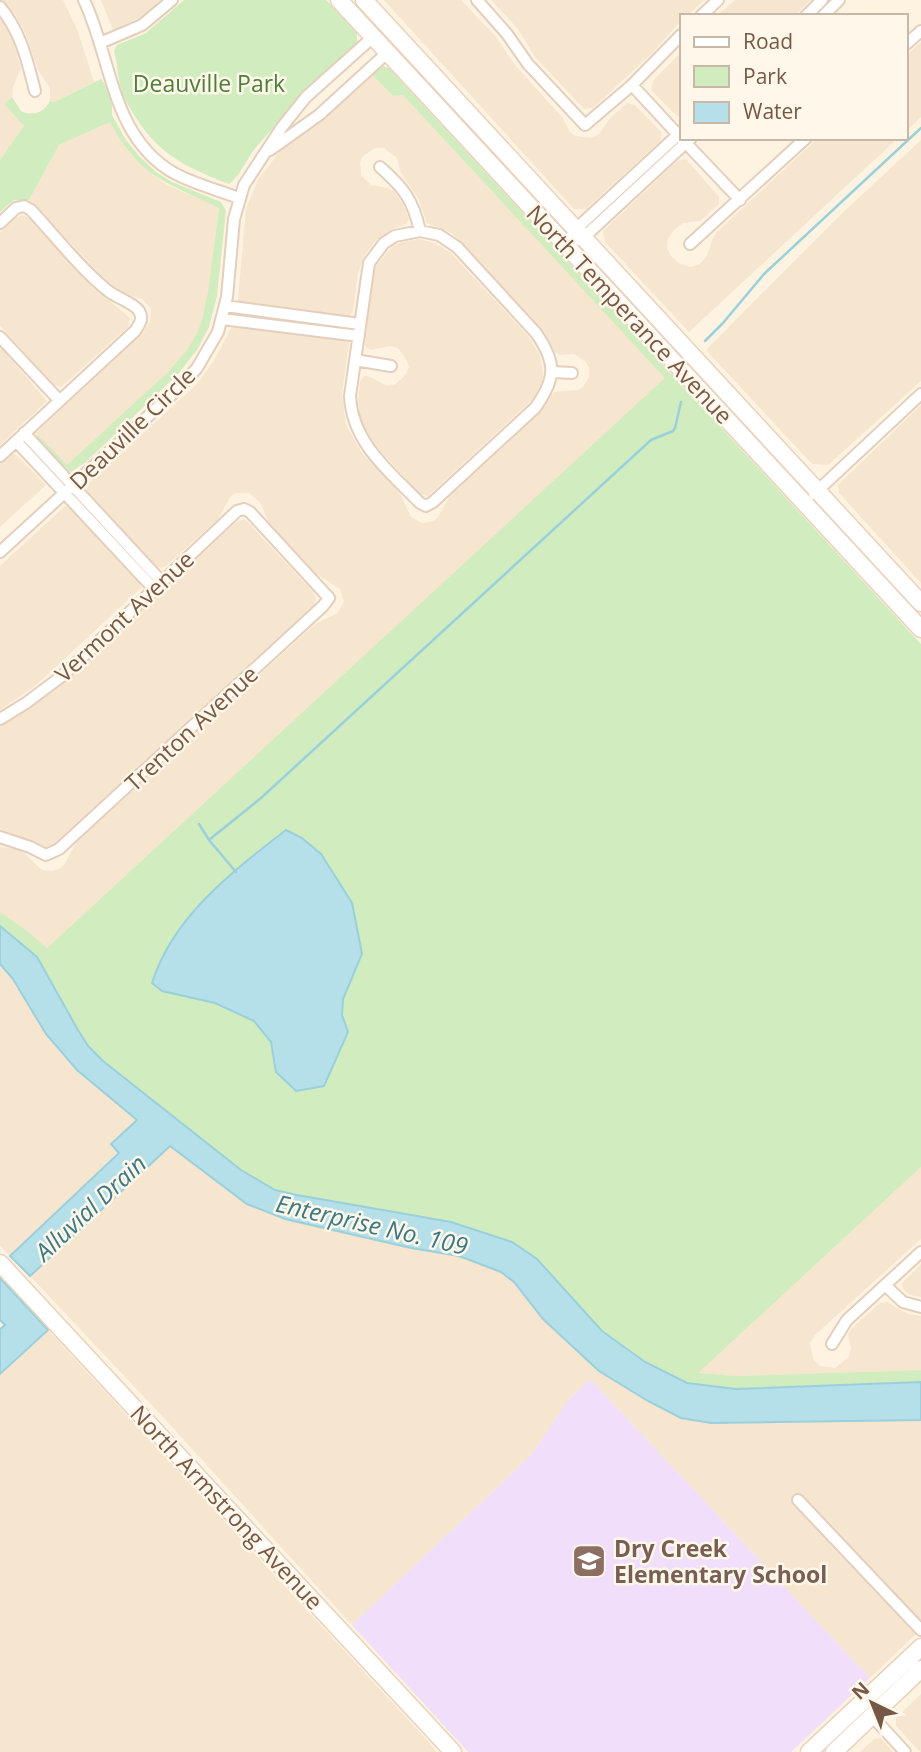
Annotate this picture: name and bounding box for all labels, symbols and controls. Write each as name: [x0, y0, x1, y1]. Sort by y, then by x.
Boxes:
legend: [680, 14, 907, 140]
text: Road: [743, 27, 793, 55]
text: Park: [743, 62, 787, 90]
park label: Deauville Park: [133, 67, 285, 99]
text: Water: [743, 97, 802, 125]
street label: North Temperance Avenue: [520, 197, 740, 431]
street label: Deauville Circle: [62, 360, 202, 496]
street label: Vermont Avenue: [47, 543, 201, 689]
street label: Trenton Avenue: [117, 658, 265, 798]
water label: Alluvial Drain: [26, 1147, 153, 1269]
water label: Enterprise No. 109: [273, 1186, 471, 1262]
street label: North Armstrong Avenue: [124, 1398, 330, 1616]
place label: Dry Creek Elementary School: [614, 1532, 827, 1590]
school or university icon: Dry Creek Elementary School: [570, 1542, 608, 1580]
north arrow: [837, 1668, 907, 1738]
text: N: [846, 1676, 875, 1705]

